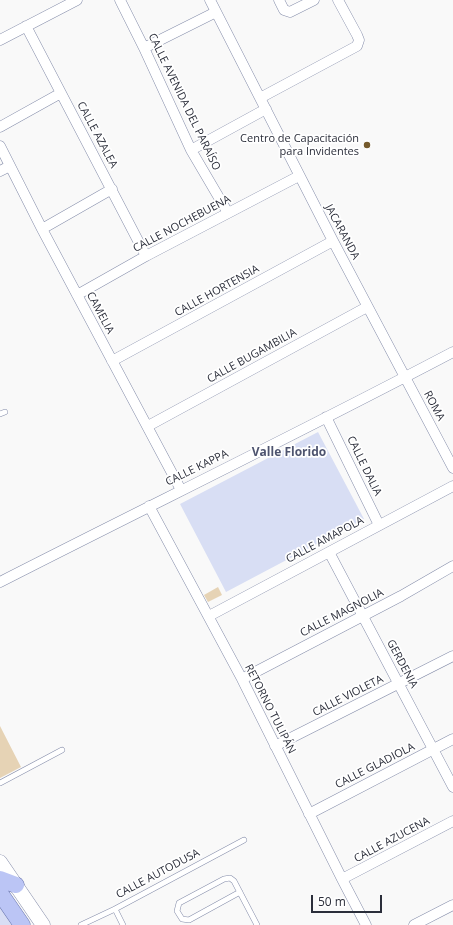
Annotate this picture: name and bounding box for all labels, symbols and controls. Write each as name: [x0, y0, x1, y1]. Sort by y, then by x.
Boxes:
street label: CALLE AVENIDA DEL PARAÍSO: [145, 31, 223, 173]
street label: CALLE AZALEA: [74, 100, 120, 170]
place label: Centro de Capacitación para Invidentes: [240, 132, 359, 158]
marker: Centro de Capacitación para Invidentes: [362, 140, 372, 150]
street label: CALLE NOCHEBUENA: [131, 193, 233, 255]
street label: JACARANDA: [322, 202, 362, 262]
street label: CALLE HORTENSIA: [173, 262, 261, 320]
street label: CAMELIA: [83, 290, 117, 336]
street label: CALLE BUGAMBILIA: [205, 326, 299, 386]
street label: ROMA: [421, 389, 447, 423]
street label: CALLE DALIA: [344, 434, 384, 498]
district label: Valle Florido: [252, 446, 326, 460]
street label: CALLE KAPPA: [163, 447, 231, 489]
street label: CALLE AMAPOLA: [284, 514, 366, 566]
street label: CALLE MAGNOLIA: [298, 586, 386, 640]
street label: GERDENIA: [384, 637, 420, 691]
street label: RETORNO TULIPÁN: [242, 662, 298, 756]
street label: CALLE VIOLETA: [311, 673, 385, 719]
street label: CALLE GLADIOLA: [333, 740, 417, 792]
street label: CALLE AZUCENA: [352, 814, 432, 866]
street label: CALLE AUTODUSA: [114, 846, 202, 902]
scale bar: [313, 887, 384, 913]
text: 50 m: [318, 893, 346, 910]

